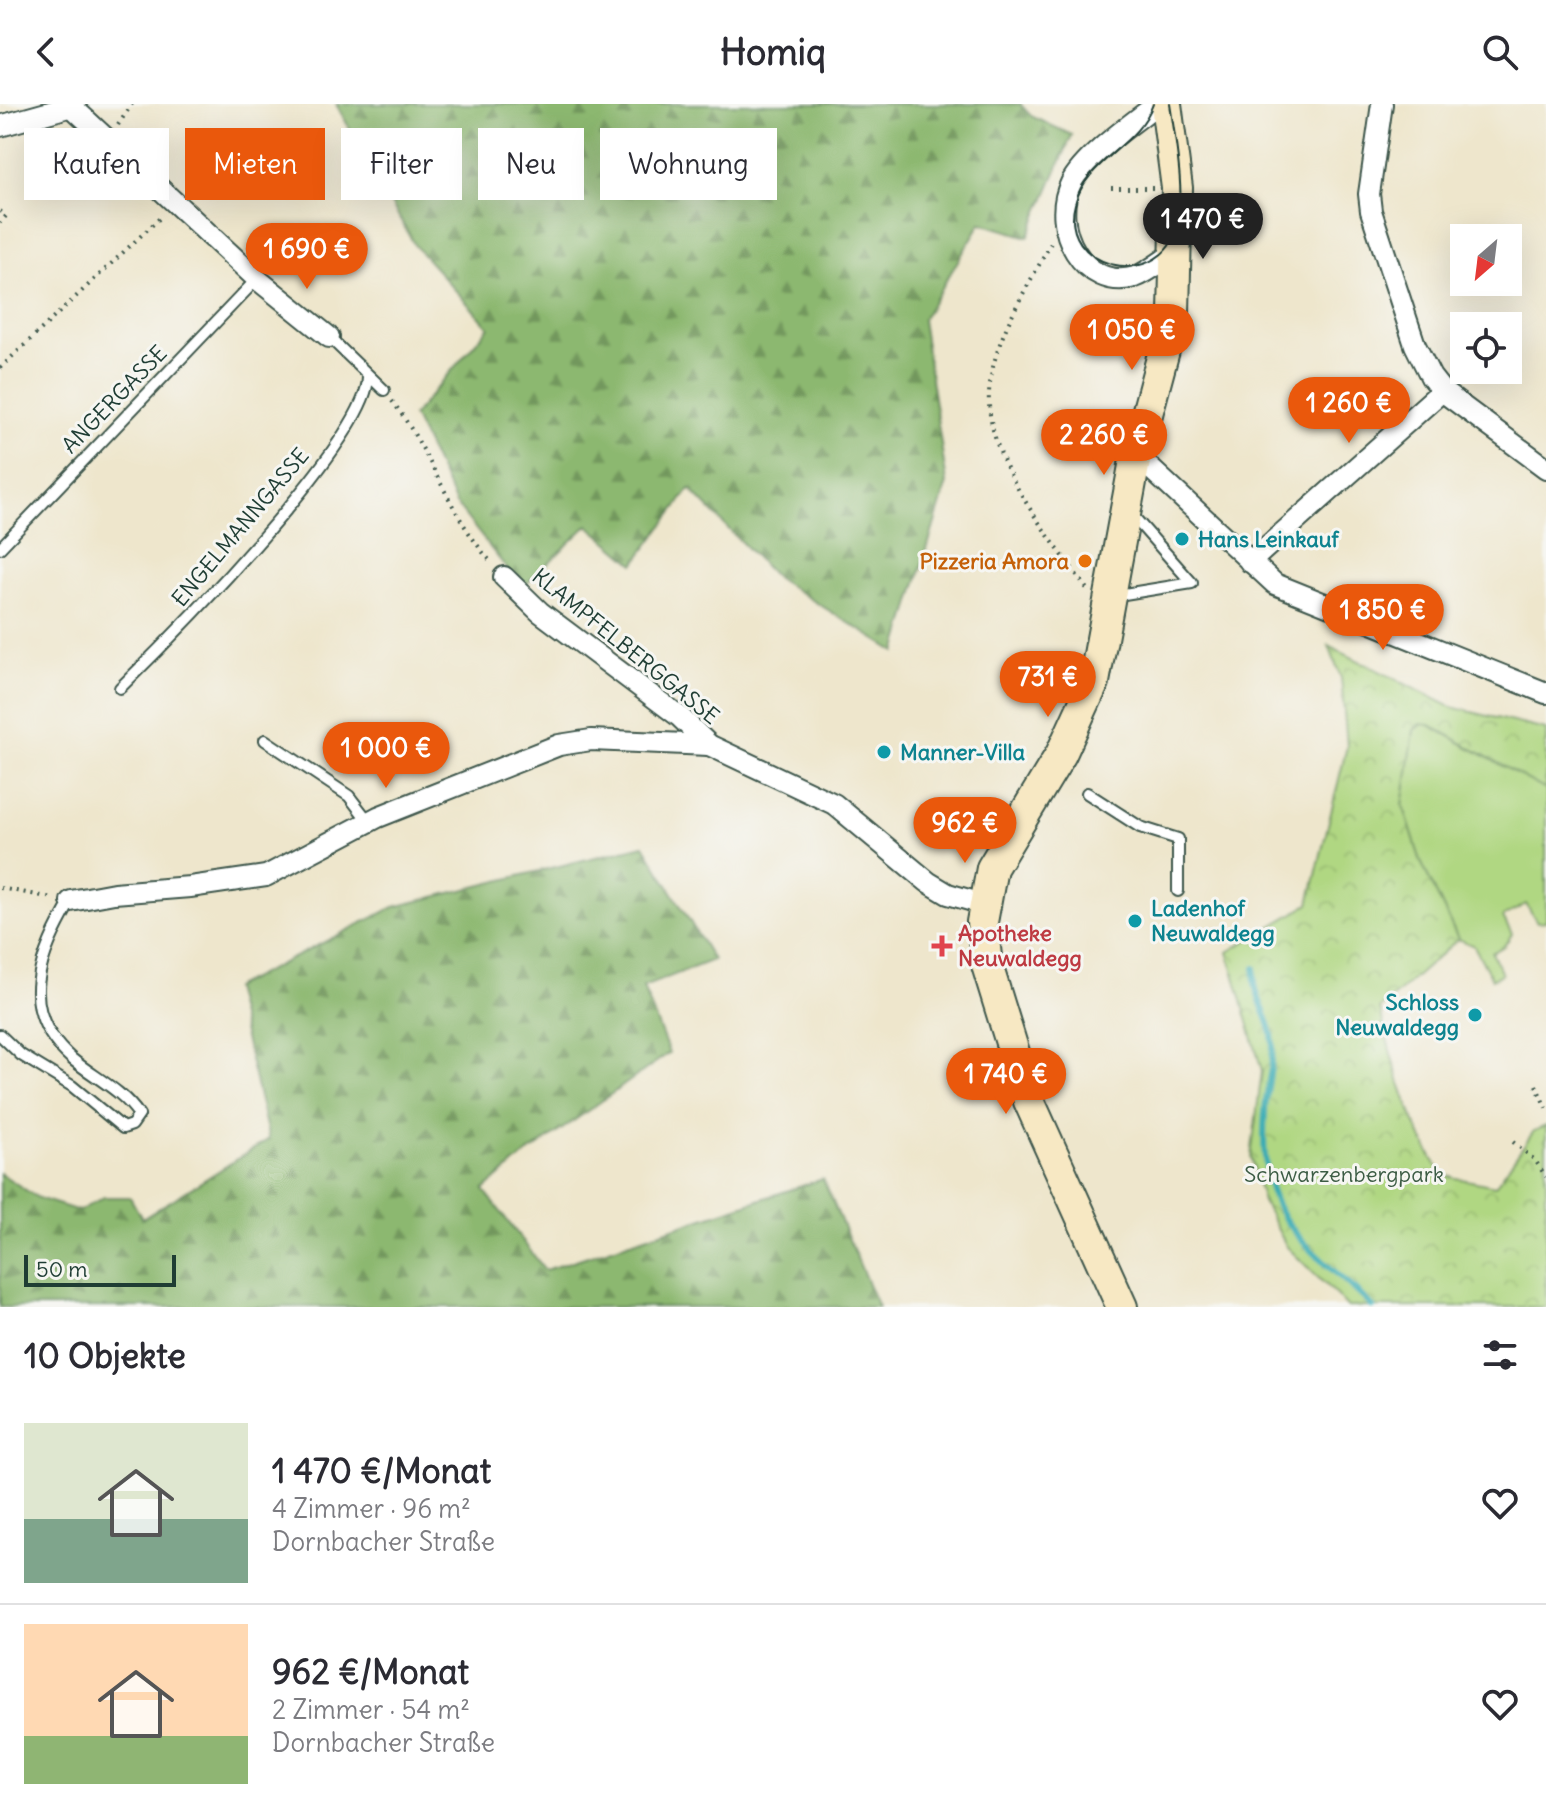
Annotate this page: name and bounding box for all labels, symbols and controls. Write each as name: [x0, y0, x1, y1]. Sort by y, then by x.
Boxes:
icon: back: [24, 30, 68, 74]
text: Homiq: [720, 30, 826, 75]
icon: search: [1478, 30, 1522, 74]
chip: Kaufen: [24, 128, 169, 200]
chip: Mieten: [185, 128, 325, 200]
chip: Filter: [341, 128, 462, 200]
chip: Neu: [478, 128, 584, 200]
chip: Wohnung: [600, 128, 777, 200]
pin: 1 470 €: [1129, 193, 1277, 261]
text: 1 470 €: [1161, 202, 1245, 235]
pin: 1 690 €: [233, 223, 381, 291]
north arrow: [1450, 224, 1522, 296]
map controls: [1450, 224, 1522, 384]
text: 1 690 €: [264, 232, 350, 265]
pin: 1 050 €: [1058, 304, 1206, 372]
button: locate: [1450, 312, 1522, 384]
text: 1 050 €: [1088, 313, 1176, 346]
street label: ANGERGASSE: [55, 339, 173, 459]
pin: 1 260 €: [1275, 377, 1423, 445]
text: 1 260 €: [1306, 386, 1392, 419]
pin: 2 260 €: [1030, 409, 1178, 477]
text: 2 260 €: [1059, 418, 1149, 451]
street label: ENGELMANNGASSE: [165, 442, 315, 612]
place label: Hans Leinkauf: [1198, 525, 1340, 553]
marker: Hans Leinkauf: [1173, 530, 1191, 548]
place label: Pizzeria Amora: [920, 547, 1069, 575]
marker: Pizzeria Amora: [1076, 552, 1094, 570]
street label: KLAMPFELBERGGASSE: [527, 562, 725, 730]
pin: 1 850 €: [1309, 584, 1457, 652]
text: 1 850 €: [1340, 593, 1426, 626]
pin: 731 €: [992, 651, 1104, 719]
text: 731 €: [1018, 660, 1078, 693]
pin: 1 000 €: [312, 722, 460, 790]
text: 1 000 €: [341, 731, 431, 764]
place label: Manner-Villa: [900, 738, 1025, 766]
marker: Manner-Villa: [875, 743, 893, 761]
pin: 962 €: [909, 797, 1021, 865]
text: 962 €: [931, 806, 999, 839]
place label: Ladenhof Neuwaldegg: [1151, 894, 1275, 947]
marker: Ladenhof Neuwaldegg: [1126, 912, 1144, 930]
place label: Apotheke Neuwaldegg: [958, 919, 1082, 972]
marker: Apotheke Neuwaldegg: [933, 937, 951, 955]
place label: Schloss Neuwaldegg: [1335, 988, 1459, 1041]
marker: Schloss Neuwaldegg: [1466, 1006, 1484, 1024]
pin: 1 740 €: [932, 1048, 1080, 1116]
text: 1 740 €: [964, 1057, 1048, 1090]
park label: Schwarzenbergpark: [1244, 1160, 1444, 1188]
scale bar: [24, 1251, 176, 1287]
text: 50 m: [36, 1255, 88, 1283]
icon: filters: [1478, 1333, 1522, 1377]
text: 10 Objekte: [24, 1334, 186, 1377]
text: 1 470 €/Monat: [272, 1449, 491, 1492]
icon: home: [88, 1455, 184, 1551]
icon: heart: [1478, 1481, 1522, 1525]
text: 4 Zimmer · 96 m²: [272, 1492, 471, 1525]
text: Dornbacher Straße: [272, 1525, 495, 1558]
text: 962 €/Monat: [272, 1650, 469, 1693]
icon: home: [88, 1656, 184, 1752]
icon: heart: [1478, 1682, 1522, 1726]
text: 2 Zimmer · 54 m²: [272, 1693, 470, 1726]
text: Dornbacher Straße: [272, 1726, 495, 1759]

